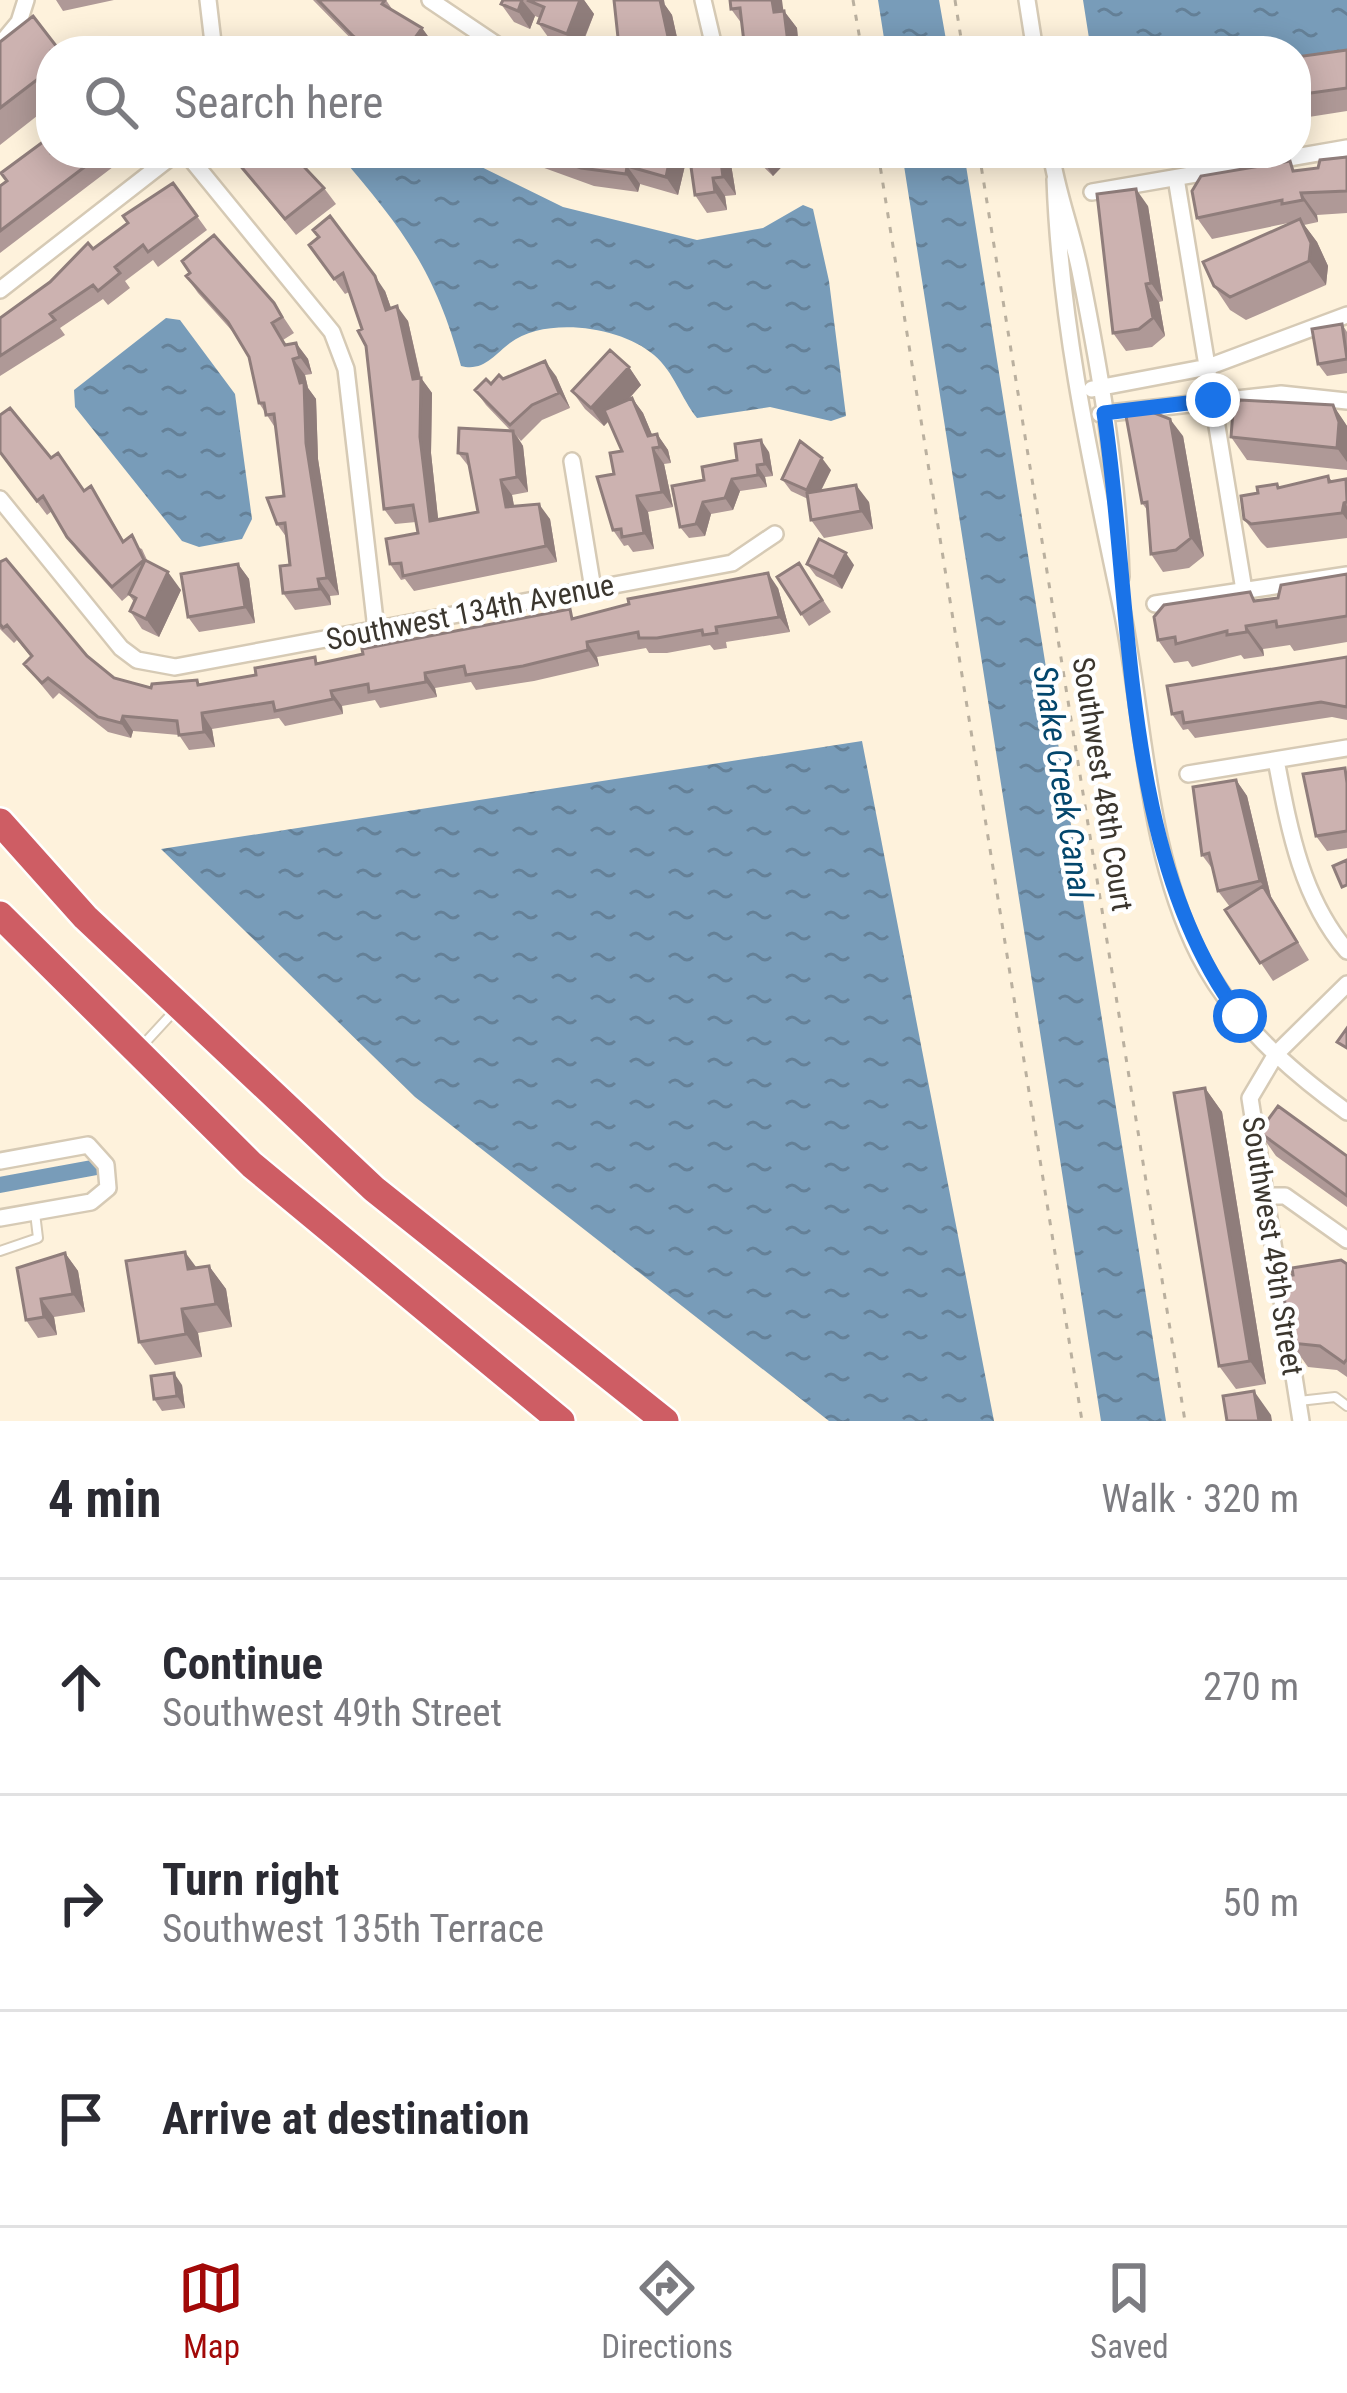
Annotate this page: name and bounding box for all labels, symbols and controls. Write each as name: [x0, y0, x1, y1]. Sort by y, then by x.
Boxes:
search box: [36, 36, 1311, 168]
icon: search: [78, 69, 144, 135]
text: Search here: [174, 76, 383, 129]
route end: [1186, 373, 1240, 427]
street label: Southwest 134th Avenue: [323, 567, 617, 657]
street label: Southwest 48th Court: [1066, 655, 1140, 913]
water label: Snake Creek Canal: [1025, 663, 1101, 902]
route start: [1213, 989, 1267, 1043]
street label: Southwest 49th Street: [1235, 1114, 1311, 1378]
text: 4 min: [48, 1470, 161, 1529]
text: Walk · 320 m: [1101, 1476, 1299, 1522]
text: Continue: [162, 1637, 323, 1690]
icon: ahead: [48, 1654, 114, 1720]
text: 270 m: [1203, 1664, 1299, 1710]
text: Southwest 49th Street: [162, 1690, 502, 1736]
text: Turn right: [162, 1853, 339, 1906]
icon: right: [48, 1870, 114, 1936]
text: 50 m: [1222, 1880, 1299, 1926]
text: Southwest 135th Terrace: [162, 1906, 544, 1952]
icon: arrive: [48, 2086, 114, 2152]
text: Arrive at destination: [162, 2092, 530, 2145]
tab: Map: [178, 2255, 244, 2366]
tab: Directions: [601, 2255, 733, 2366]
tab: Saved: [1090, 2255, 1169, 2366]

